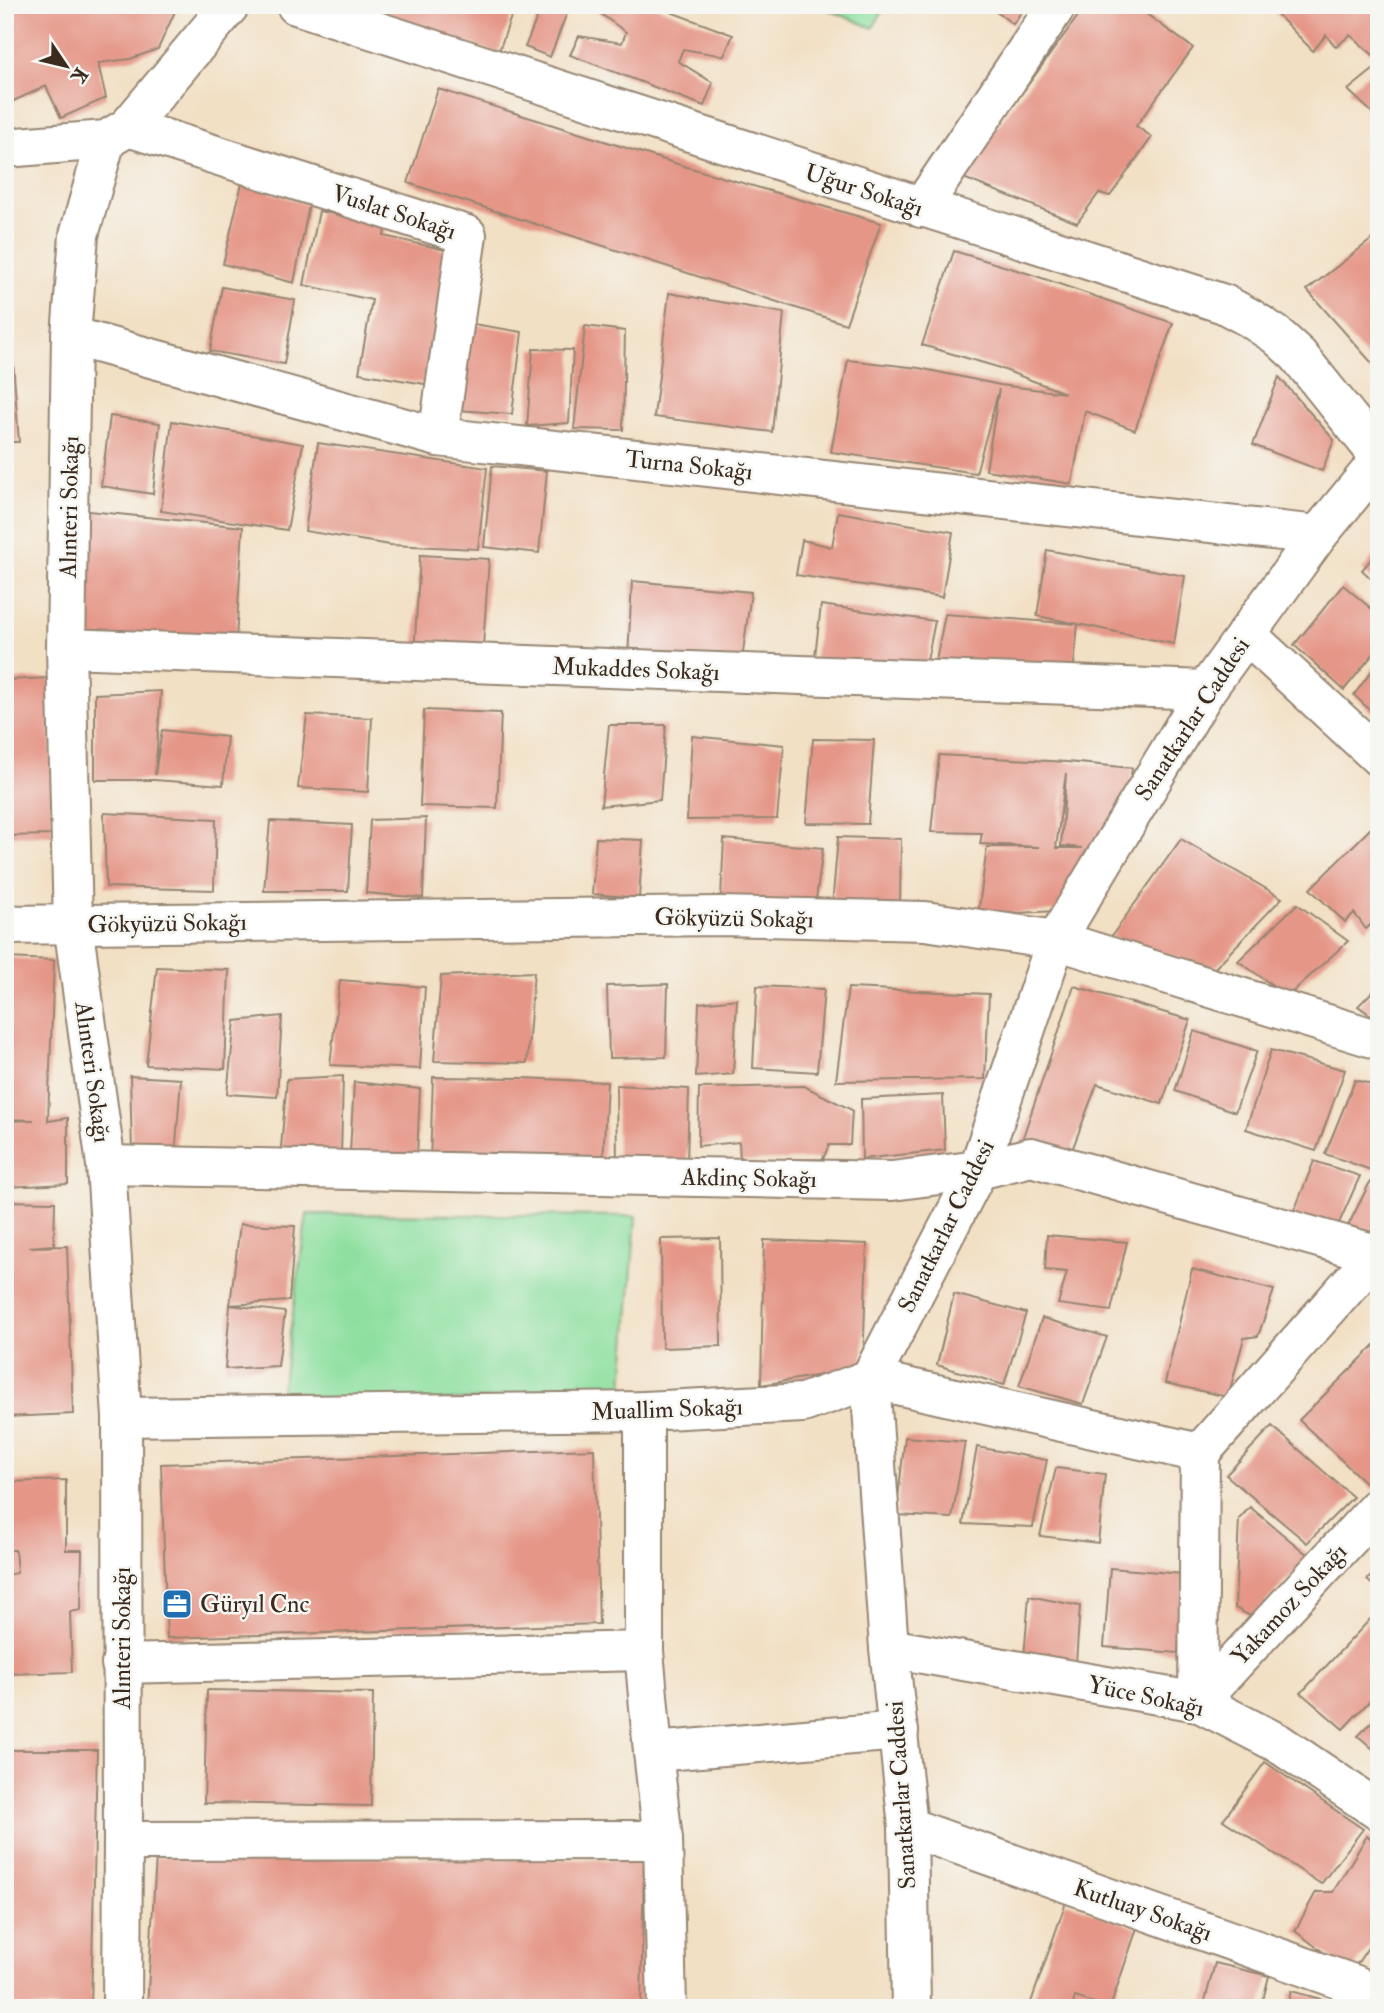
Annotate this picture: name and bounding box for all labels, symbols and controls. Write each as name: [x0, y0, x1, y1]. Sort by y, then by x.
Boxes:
north arrow: [32, 32, 102, 102]
text: K: [65, 63, 93, 88]
street label: Uğur Sokağı: [801, 157, 927, 224]
street label: Vuslat Sokağı: [328, 178, 460, 247]
street label: Alınteri Sokağı: [53, 436, 86, 579]
street label: Turna Sokağı: [624, 443, 754, 488]
street label: Sanatkarlar Caddesi: [1128, 632, 1257, 807]
street label: Mukaddes Sokağı: [552, 651, 720, 688]
street label: Gökyüzü Sokağı: [654, 902, 814, 935]
street label: Gökyüzü Sokağı: [87, 907, 247, 940]
street label: Alınteri Sokağı: [67, 998, 118, 1145]
street label: Sanatkarlar Caddesi: [891, 1135, 1002, 1318]
street label: Akdinç Sokağı: [680, 1162, 817, 1195]
street label: Muallim Sokağı: [591, 1391, 743, 1428]
street label: Yakamoz Sokağı: [1225, 1537, 1354, 1672]
street label: Alınteri Sokağı: [107, 1567, 138, 1710]
office icon: Güryıl Cnc: [160, 1587, 194, 1621]
place label: Güryıl Cnc: [200, 1589, 309, 1620]
street label: Yüce Sokağı: [1085, 1669, 1207, 1724]
street label: Sanatkarlar Caddesi: [879, 1700, 924, 1890]
street label: Kutluay Sokağı: [1070, 1872, 1216, 1949]

